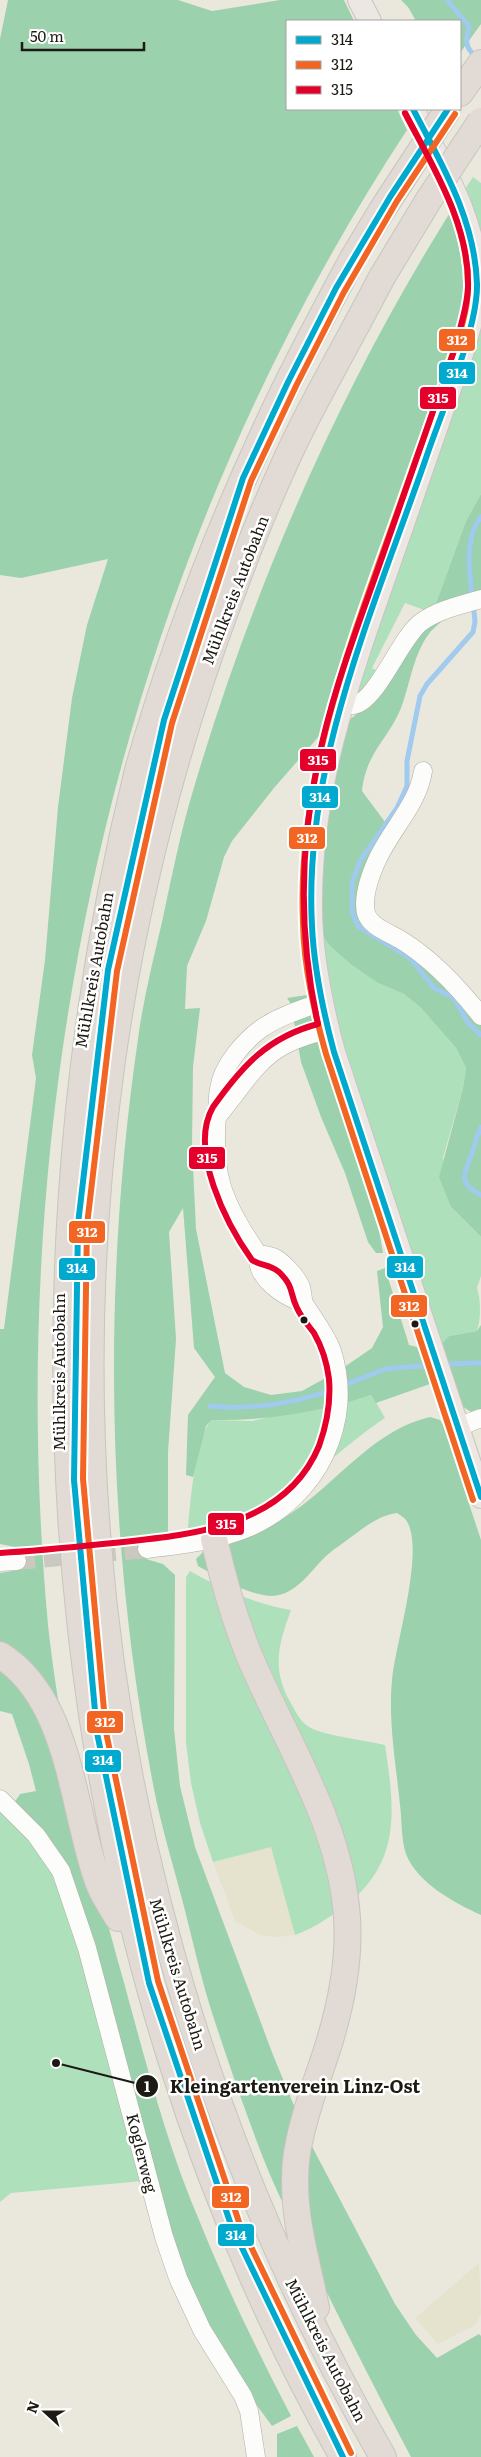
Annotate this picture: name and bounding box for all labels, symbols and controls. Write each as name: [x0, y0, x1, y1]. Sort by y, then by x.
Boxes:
scale bar: [22, 20, 145, 52]
legend: [286, 20, 461, 110]
text: 50 m: [30, 24, 64, 47]
text: 314: [331, 27, 353, 50]
text: 312: [331, 52, 353, 75]
text: 315: [331, 77, 353, 100]
line badge: 312: [438, 328, 476, 352]
text: 312: [446, 329, 468, 349]
line badge: 314: [438, 361, 476, 385]
text: 314: [446, 362, 468, 382]
line badge: 315: [419, 386, 457, 410]
text: 315: [427, 387, 449, 407]
street label: Mühlkreis Autobahn: [195, 511, 274, 668]
line badge: 315: [299, 748, 337, 772]
text: 315: [307, 749, 329, 769]
line badge: 314: [301, 785, 339, 809]
text: 314: [309, 786, 331, 806]
line badge: 312: [288, 826, 326, 850]
text: 312: [296, 827, 318, 847]
street label: Mühlkreis Autobahn: [67, 889, 119, 1050]
line badge: 315: [188, 1146, 226, 1170]
text: 315: [196, 1147, 218, 1167]
line badge: 312: [68, 1220, 106, 1244]
text: 312: [76, 1221, 98, 1241]
line badge: 314: [386, 1255, 424, 1279]
text: 314: [394, 1256, 416, 1276]
line badge: 314: [58, 1257, 96, 1281]
text: 314: [66, 1257, 88, 1277]
street label: Mühlkreis Autobahn: [46, 1293, 70, 1451]
line badge: 312: [390, 1294, 428, 1318]
text: 312: [398, 1295, 420, 1315]
unlabelled marker: [299, 1315, 309, 1325]
unlabelled marker: [410, 1319, 420, 1329]
line badge: 315: [207, 1512, 245, 1536]
text: 315: [215, 1513, 237, 1533]
line badge: 312: [86, 1710, 124, 1734]
text: 312: [94, 1711, 116, 1731]
line badge: 314: [84, 1749, 122, 1773]
text: 314: [92, 1749, 114, 1769]
street label: Mühlkreis Autobahn: [144, 1895, 214, 2053]
callout: Kleingartenverein Linz-Ost: [135, 2070, 430, 2103]
text: Kleingartenverein Linz-Ost: [170, 2072, 420, 2099]
text: 1: [144, 2074, 150, 2097]
street label: Koglerweg: [121, 2110, 164, 2195]
line badge: 312: [211, 2185, 250, 2209]
text: 312: [220, 2186, 242, 2206]
line badge: 314: [217, 2223, 255, 2247]
text: 314: [225, 2224, 247, 2244]
street label: Mühlkreis Autobahn: [280, 2274, 374, 2426]
north arrow: [20, 2387, 70, 2437]
text: N: [20, 2398, 43, 2416]

